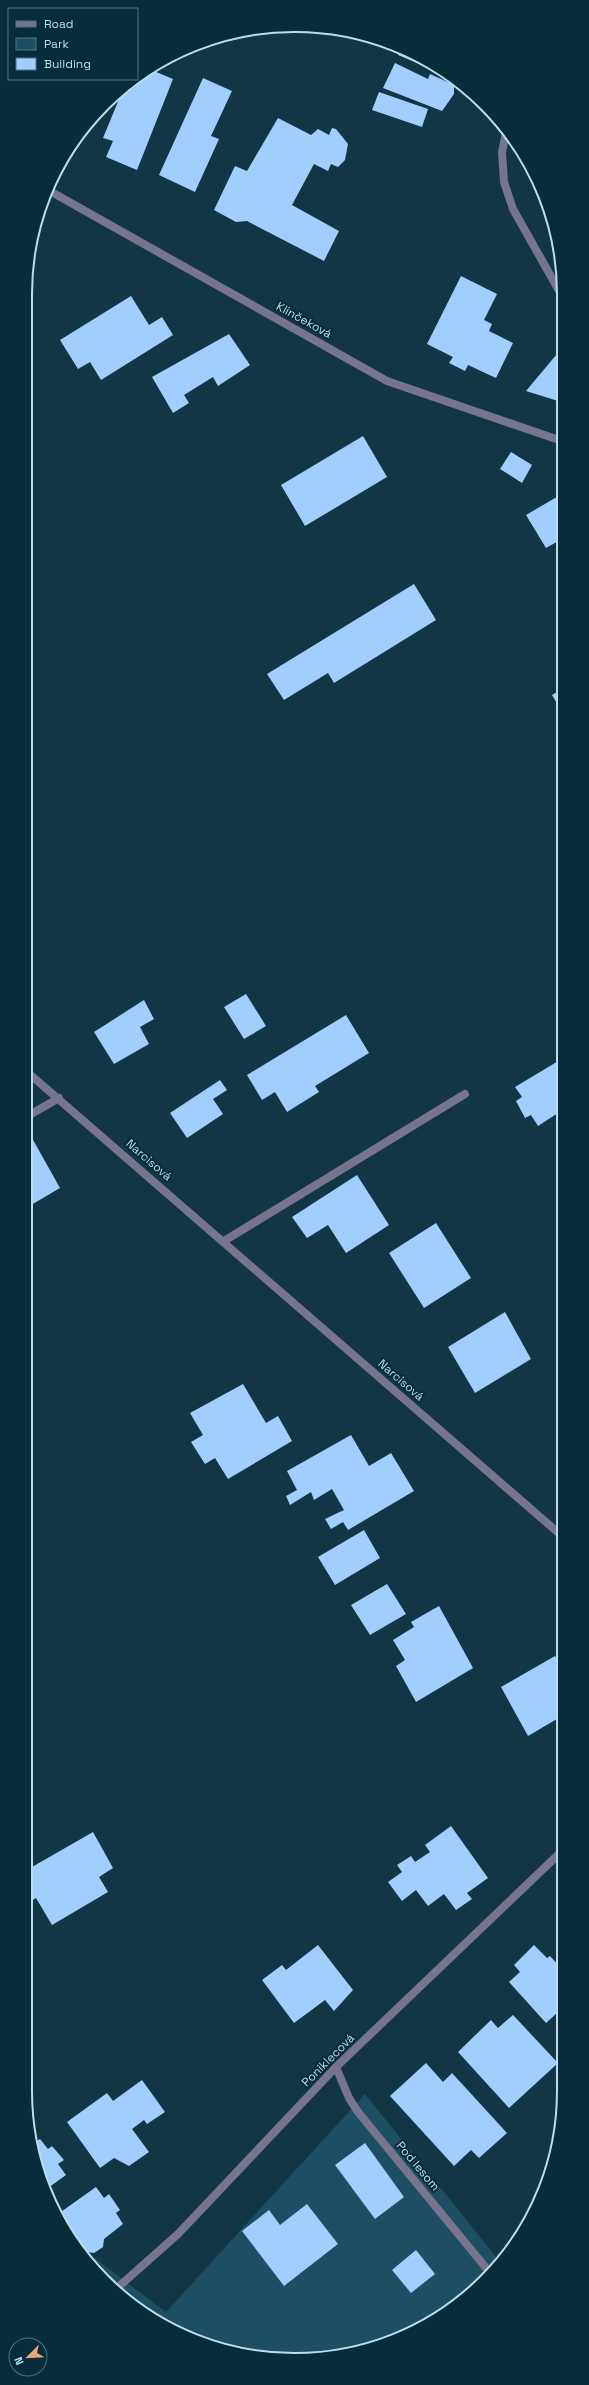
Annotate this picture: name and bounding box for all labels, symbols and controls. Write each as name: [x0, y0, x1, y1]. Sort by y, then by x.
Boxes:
legend: [8, 8, 138, 80]
text: Road: [44, 16, 73, 32]
text: Park: [44, 36, 69, 52]
text: Building: [44, 56, 91, 72]
street label: Klinčeková: [273, 298, 335, 342]
street label: Narcisová: [123, 1136, 175, 1184]
street label: Narcisová: [375, 1356, 427, 1404]
street label: Poniklecová: [298, 2030, 358, 2090]
street label: Pod lesom: [393, 2138, 443, 2194]
north arrow: [8, 2337, 48, 2377]
text: N: [11, 2355, 27, 2367]

